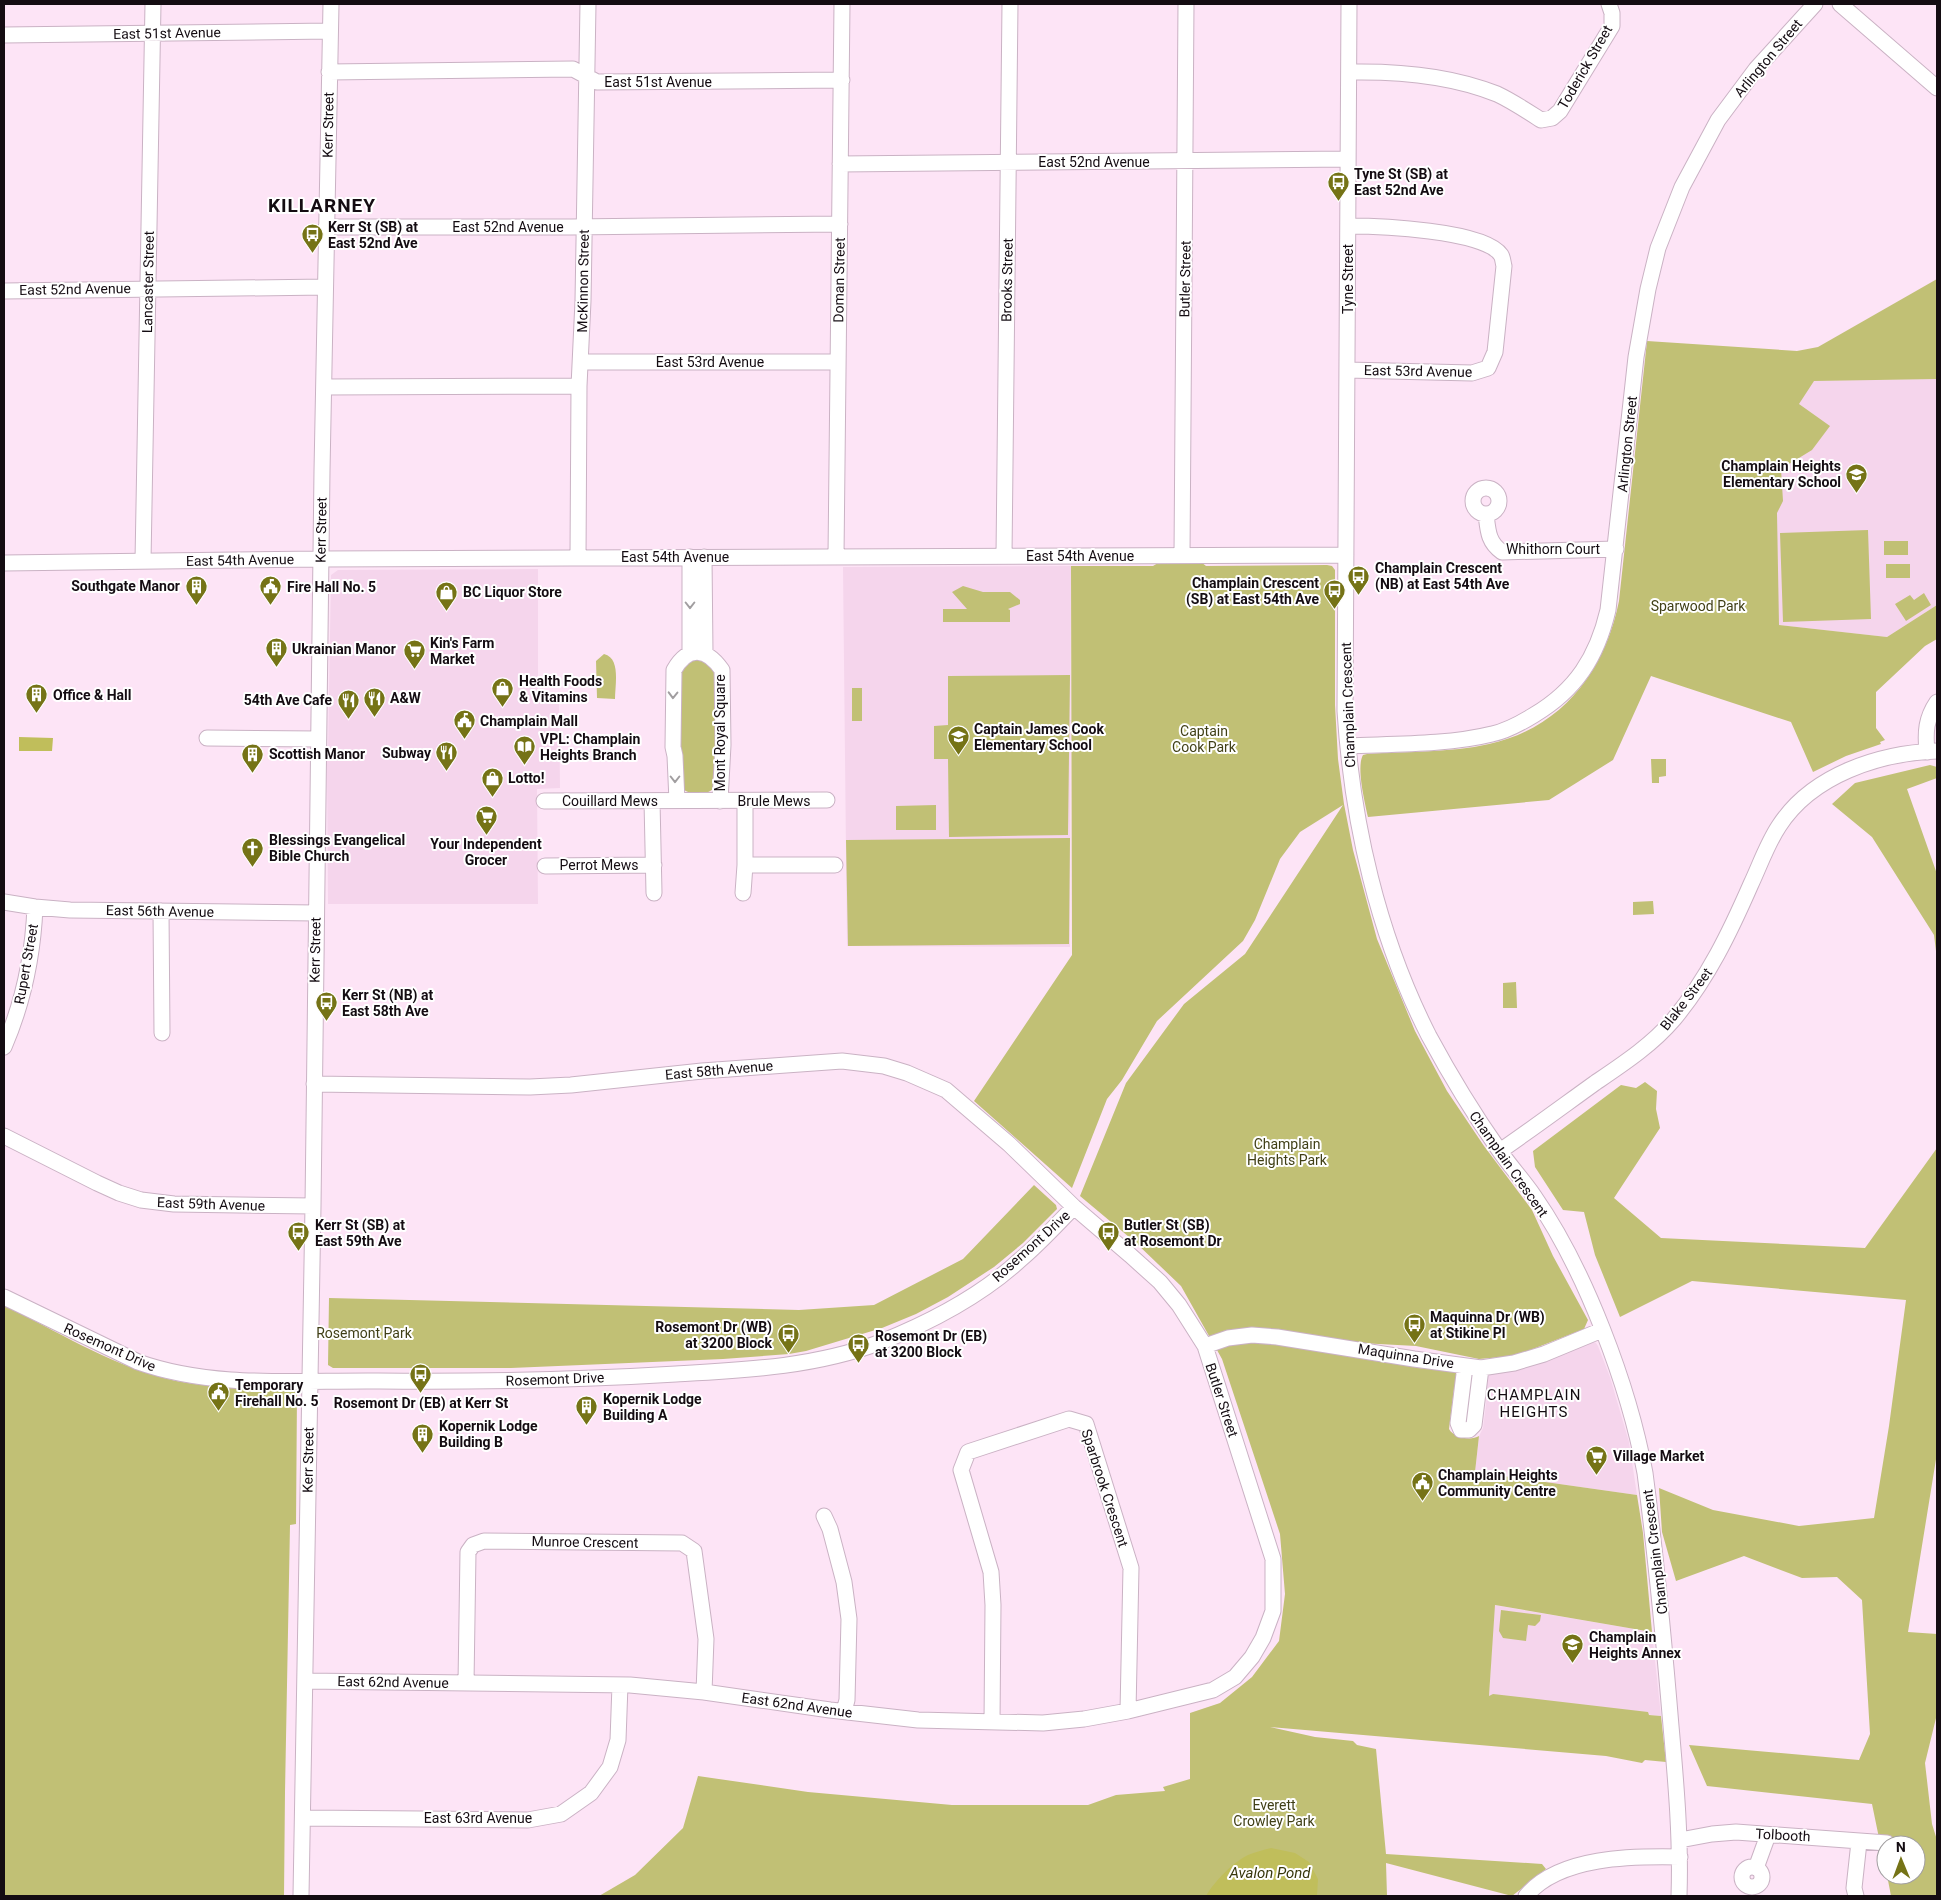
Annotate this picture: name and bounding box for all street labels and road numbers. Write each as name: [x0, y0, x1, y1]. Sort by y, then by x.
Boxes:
street label: Arlington Street: [1731, 15, 1806, 100]
street label: Toderick Street: [1555, 22, 1616, 112]
street label: East 51st Avenue: [113, 24, 221, 42]
street label: East 51st Avenue: [604, 74, 712, 90]
street label: Kerr Street: [319, 91, 337, 158]
street label: East 52nd Avenue: [1038, 154, 1150, 170]
street label: East 52nd Avenue: [452, 219, 564, 235]
street label: McKinnon Street: [574, 229, 592, 333]
street label: Lancaster Street: [139, 230, 157, 333]
street label: Doman Street: [830, 237, 848, 323]
street label: Brooks Street: [998, 237, 1016, 322]
street label: Butler Street: [1176, 240, 1194, 318]
street label: Tyne Street: [1340, 244, 1356, 314]
street label: East 52nd Avenue: [19, 280, 131, 298]
street label: East 53rd Avenue: [656, 354, 764, 370]
street label: East 53rd Avenue: [1364, 362, 1472, 380]
street label: Arlington Street: [1614, 395, 1640, 493]
street label: Kerr Street: [312, 496, 330, 563]
street label: Whithorn Court: [1506, 541, 1601, 557]
street label: East 54th Avenue: [1026, 548, 1134, 564]
street label: East 54th Avenue: [621, 549, 729, 565]
street label: East 54th Avenue: [186, 551, 294, 569]
street label: Champlain Crescent: [1338, 642, 1358, 768]
street label: Mont Royal Square: [712, 674, 728, 792]
street label: Couillard Mews: [562, 793, 658, 809]
street label: Brule Mews: [738, 793, 810, 809]
street label: Perrot Mews: [560, 857, 638, 873]
street label: East 56th Avenue: [106, 902, 214, 920]
street label: Kerr Street: [306, 916, 324, 983]
street label: Rupert Street: [11, 922, 41, 1006]
street label: Blake Street: [1657, 964, 1716, 1033]
street label: East 58th Avenue: [664, 1057, 774, 1083]
street label: Champlain Crescent: [1466, 1108, 1552, 1220]
street label: East 59th Avenue: [157, 1194, 265, 1214]
street label: Rosemont Drive: [989, 1207, 1073, 1285]
street label: Rosemont Drive: [62, 1320, 158, 1374]
street label: Maquinna Drive: [1357, 1341, 1455, 1371]
street label: Butler Street: [1202, 1361, 1242, 1439]
street label: Rosemont Drive: [505, 1369, 605, 1389]
street label: Kerr Street: [299, 1426, 317, 1493]
street label: Sparbrook Crescent: [1078, 1427, 1132, 1549]
street label: Champlain Crescent: [1639, 1488, 1671, 1615]
street label: Munroe Crescent: [532, 1533, 639, 1551]
street label: East 62nd Avenue: [337, 1673, 449, 1691]
street label: East 62nd Avenue: [741, 1689, 853, 1721]
street label: East 63rd Avenue: [424, 1810, 532, 1826]
street label: Tolbooth: [1755, 1826, 1811, 1844]

